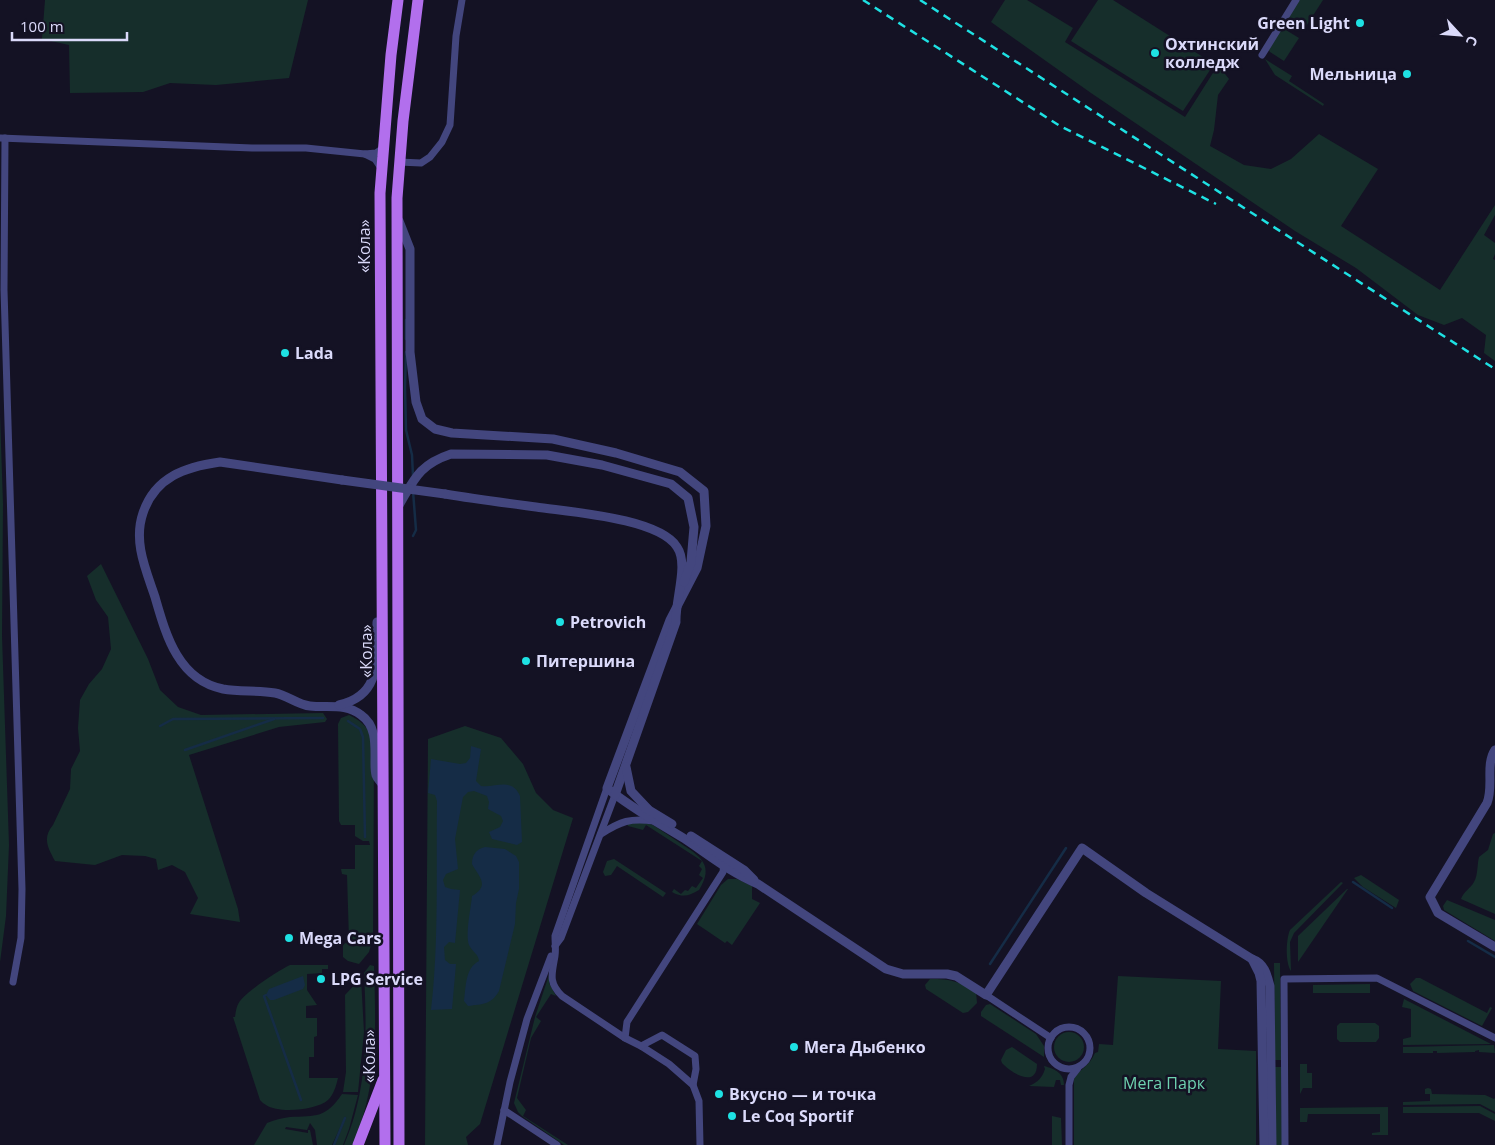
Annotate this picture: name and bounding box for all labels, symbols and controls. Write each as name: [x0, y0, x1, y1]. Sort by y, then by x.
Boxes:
scale bar: [12, 10, 128, 42]
north arrow: [1435, 10, 1485, 60]
place label: Green Light: [1257, 12, 1350, 34]
text: 100 m: [20, 16, 64, 36]
marker: Green Light: [1354, 17, 1366, 29]
place label: Охтинский колледж: [1165, 33, 1259, 73]
text: С: [1462, 33, 1483, 49]
marker: Охтинский колледж: [1149, 47, 1161, 59]
place label: Мельница: [1310, 63, 1397, 85]
marker: Мельница: [1401, 68, 1413, 80]
street label: «Кола»: [353, 219, 375, 273]
place label: Lada: [295, 342, 334, 364]
marker: Lada: [279, 347, 291, 359]
place label: Petrovich: [570, 611, 646, 633]
marker: Petrovich: [554, 616, 566, 628]
street label: «Кола»: [355, 624, 377, 678]
place label: Питершина: [536, 650, 635, 672]
marker: Питершина: [520, 655, 532, 667]
place label: Mega Cars: [299, 927, 382, 949]
marker: Mega Cars: [283, 932, 295, 944]
place label: LPG Service: [331, 968, 423, 990]
marker: LPG Service: [315, 973, 327, 985]
street label: «Кола»: [358, 1029, 380, 1083]
place label: Мега Дыбенко: [804, 1036, 926, 1058]
marker: Мега Дыбенко: [788, 1041, 800, 1053]
park label: Мега Парк: [1123, 1072, 1206, 1094]
place label: Вкусно — и точка: [729, 1083, 876, 1105]
marker: Вкусно — и точка: [713, 1088, 725, 1100]
place label: Le Coq Sportif: [742, 1105, 854, 1127]
marker: Le Coq Sportif: [726, 1110, 738, 1122]

